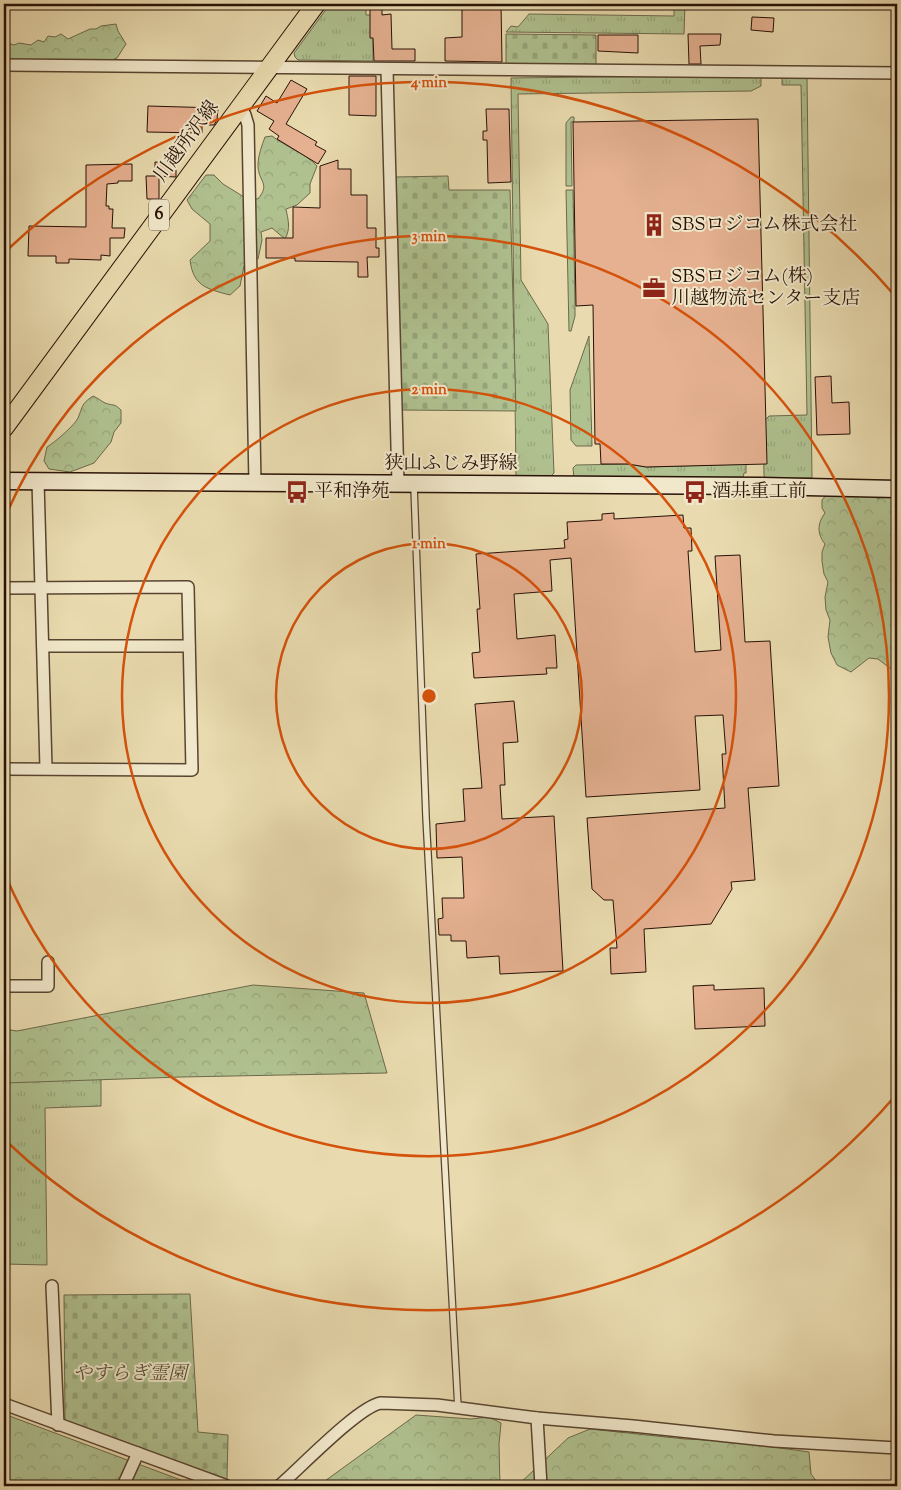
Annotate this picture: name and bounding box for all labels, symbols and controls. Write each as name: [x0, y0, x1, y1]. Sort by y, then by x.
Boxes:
text: 4 min: [410, 73, 447, 94]
street label: 川越所沢線: [148, 96, 226, 188]
road number: 6: [149, 200, 169, 230]
building icon: SBSロジコム株式会社: [641, 212, 667, 238]
place label: SBSロジコム株式会社: [671, 212, 858, 239]
text: 3 min: [412, 227, 447, 248]
place label: SBSロジコム(株) 川越物流センター支店: [671, 264, 860, 313]
office icon: SBSロジコム(株) 川越物流センター支店: [641, 275, 667, 301]
text: 2 min: [411, 380, 447, 401]
street label: 狭山ふじみ野線: [384, 451, 518, 478]
bus stop icon: 平和浄苑: [284, 479, 310, 505]
place label: 平和浄苑: [314, 479, 390, 506]
bus stop icon: 酒井重工前: [682, 479, 708, 505]
place label: 酒井重工前: [712, 479, 807, 506]
text: 1 min: [412, 534, 446, 555]
centre of rings: [420, 687, 438, 705]
park label: やすらぎ霊園: [73, 1361, 190, 1388]

